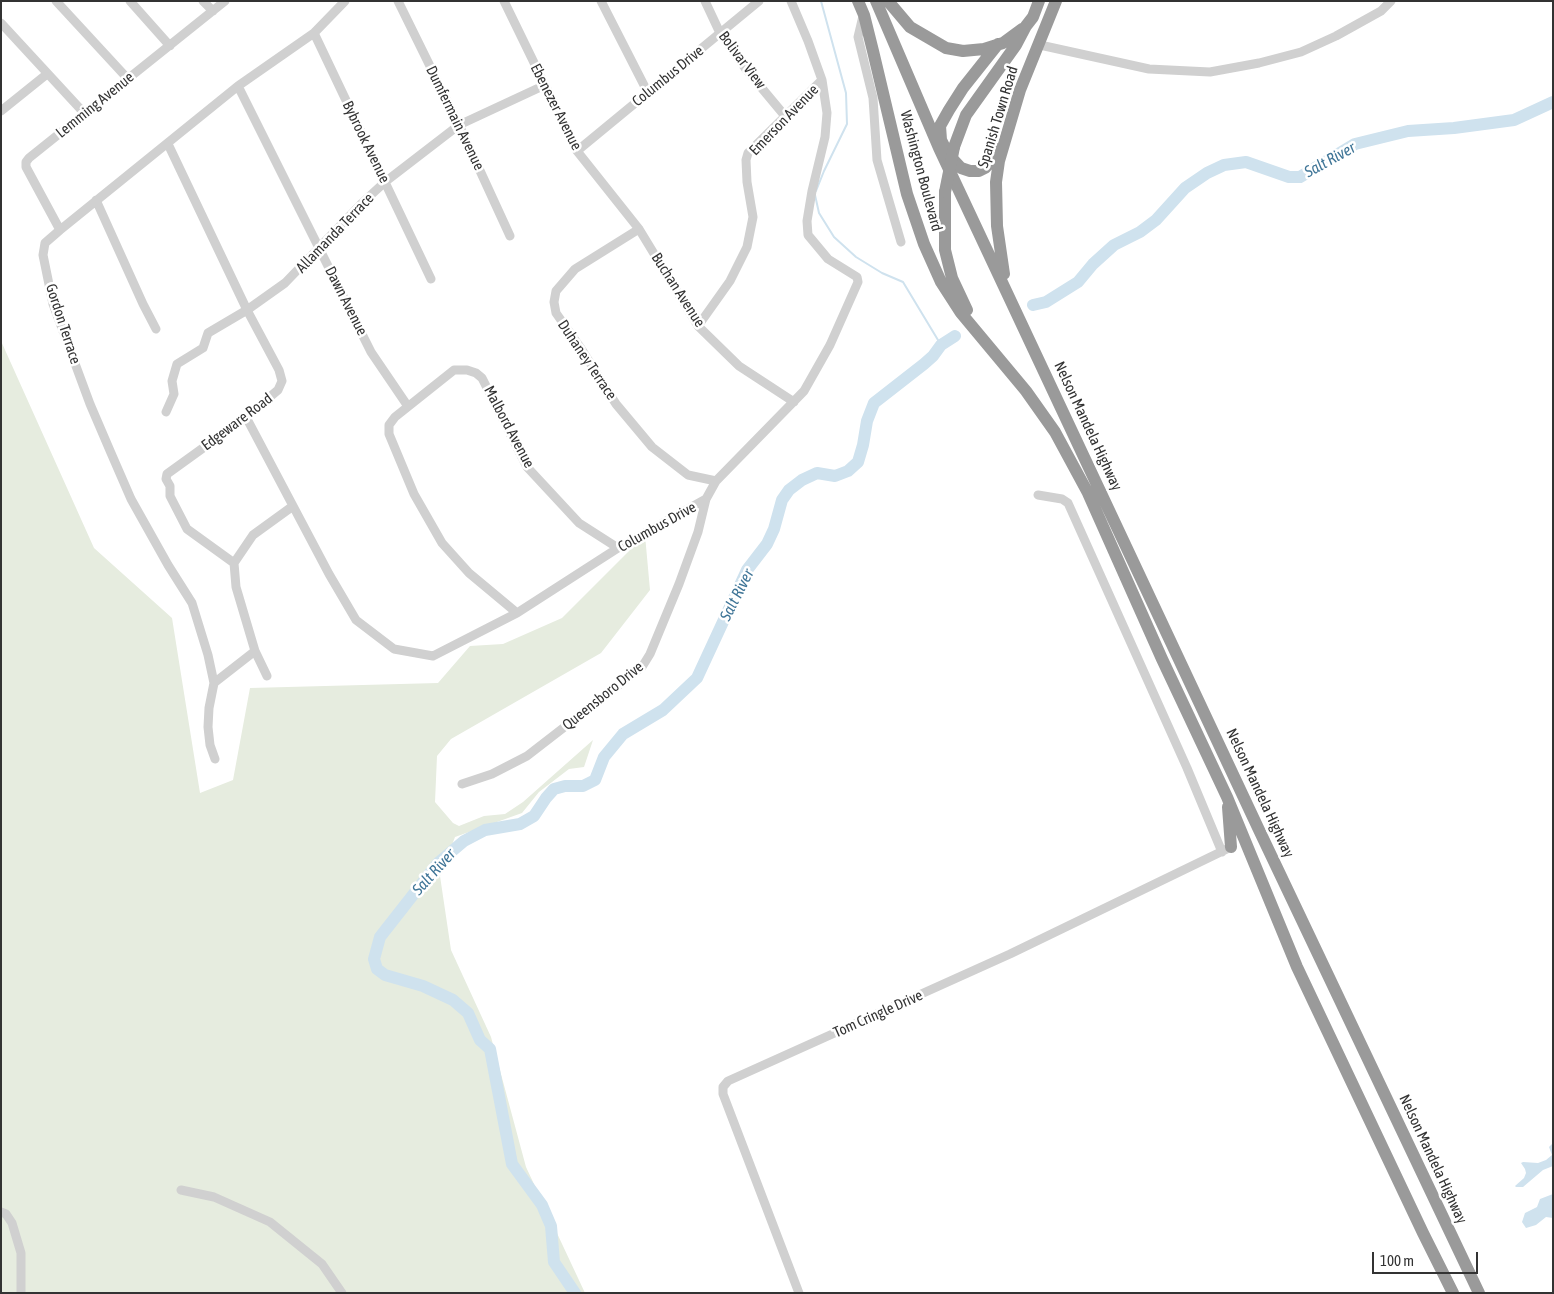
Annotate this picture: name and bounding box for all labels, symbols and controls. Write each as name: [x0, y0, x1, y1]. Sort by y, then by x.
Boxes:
street label: Bolivar View: [715, 28, 769, 92]
street label: Columbus Drive: [629, 42, 707, 110]
street label: Ebenezer Avenue: [527, 61, 585, 153]
street label: Dumfermain Avenue: [422, 63, 488, 173]
street label: Spanish Town Road: [974, 64, 1022, 170]
street label: Lemming Avenue: [52, 68, 138, 142]
street label: Emerson Avenue: [746, 81, 822, 159]
street label: Bybrook Avenue: [338, 98, 394, 186]
street label: Washington Boulevard: [896, 109, 946, 233]
water label: Salt River: [1301, 138, 1359, 182]
street label: Allamanda Terrace: [292, 189, 378, 277]
street label: Buchan Avenue: [647, 249, 709, 331]
street label: Dawn Avenue: [321, 263, 371, 339]
street label: Gordon Terrace: [42, 282, 84, 366]
street label: Duhaney Terrace: [554, 317, 620, 403]
street label: Nelson Mandela Highway: [1050, 359, 1126, 493]
street label: Malbord Avenue: [480, 383, 538, 471]
street label: Edgeware Road: [198, 390, 276, 454]
street label: Columbus Drive: [615, 498, 699, 556]
water label: Salt River: [716, 566, 758, 624]
street label: Queensboro Drive: [559, 658, 647, 734]
street label: Nelson Mandela Highway: [1222, 726, 1298, 860]
water label: Salt River: [408, 845, 460, 899]
street label: Tom Cringle Drive: [831, 986, 925, 1042]
street label: Nelson Mandela Highway: [1395, 1092, 1471, 1226]
scale bar: [1374, 1242, 1480, 1274]
text: 100 m: [1380, 1252, 1414, 1269]

